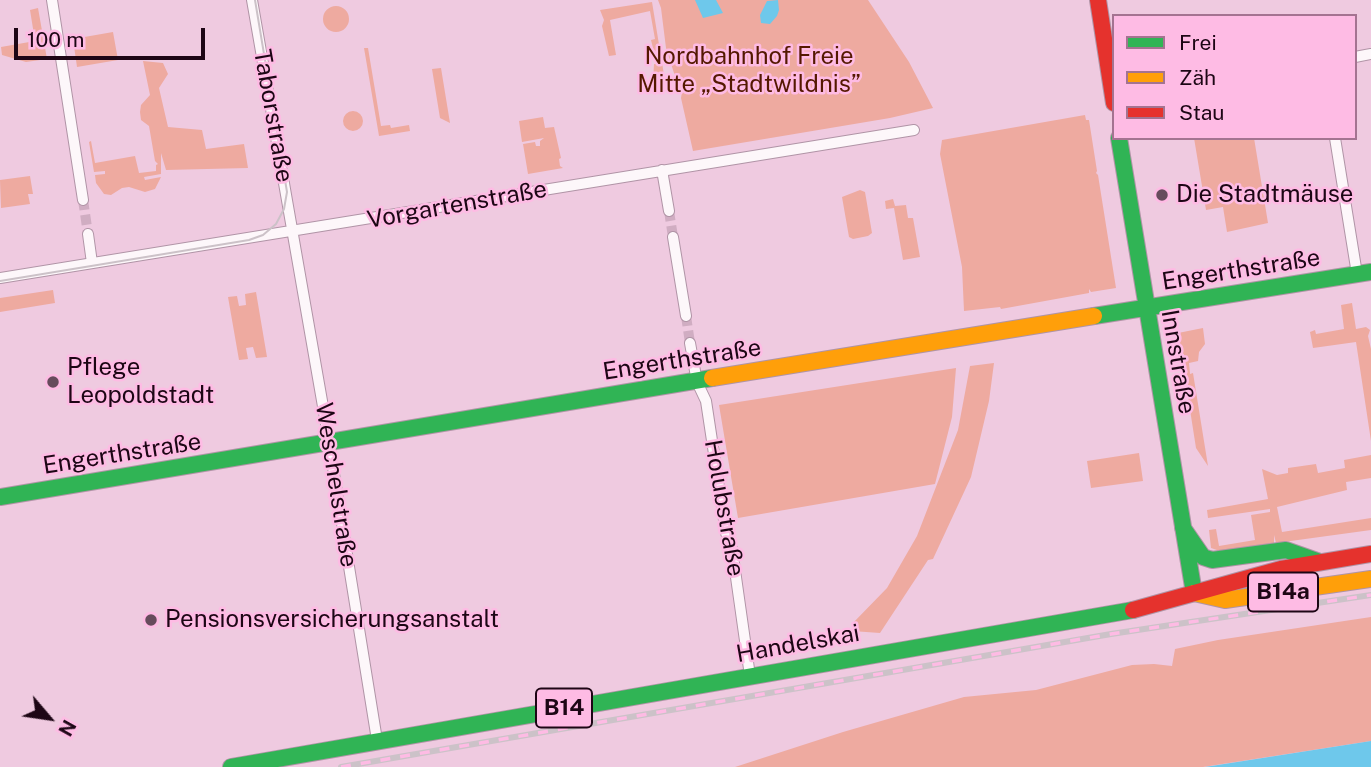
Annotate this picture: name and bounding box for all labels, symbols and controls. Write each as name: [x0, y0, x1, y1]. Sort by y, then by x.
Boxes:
scale bar: [18, 14, 208, 58]
legend: [1112, 14, 1357, 140]
text: 100 m: [27, 27, 84, 52]
text: Frei: [1179, 30, 1217, 55]
park label: Nordbahnhof Freie Mitte „Stadtwildnis”: [637, 43, 861, 99]
street label: Taborstraße: [247, 47, 299, 185]
text: Zäh: [1179, 65, 1216, 90]
text: Stau: [1179, 100, 1225, 125]
street label: Vorgartenstraße: [365, 175, 549, 235]
place label: Die Stadtmäuse: [1176, 181, 1353, 209]
marker: Die Stadtmäuse: [1154, 187, 1170, 203]
street label: Engerthstraße: [1160, 243, 1322, 297]
street label: Innstraße: [1155, 308, 1201, 416]
street label: Engerthstraße: [601, 333, 763, 387]
place label: Pflege Leopoldstadt: [67, 354, 214, 410]
marker: Pflege Leopoldstadt: [45, 374, 61, 390]
street label: Weschelstraße: [309, 401, 363, 569]
street label: Engerthstraße: [41, 427, 203, 481]
street label: Holubstraße: [698, 437, 750, 579]
road number: B14a: [1248, 572, 1318, 612]
place label: Pensionsversicherungsanstalt: [165, 606, 499, 634]
marker: Pensionsversicherungsanstalt: [143, 612, 159, 628]
street label: Handelskai: [734, 619, 862, 669]
north arrow: [14, 683, 84, 753]
road number: B14: [536, 688, 592, 728]
text: N: [54, 716, 81, 740]

